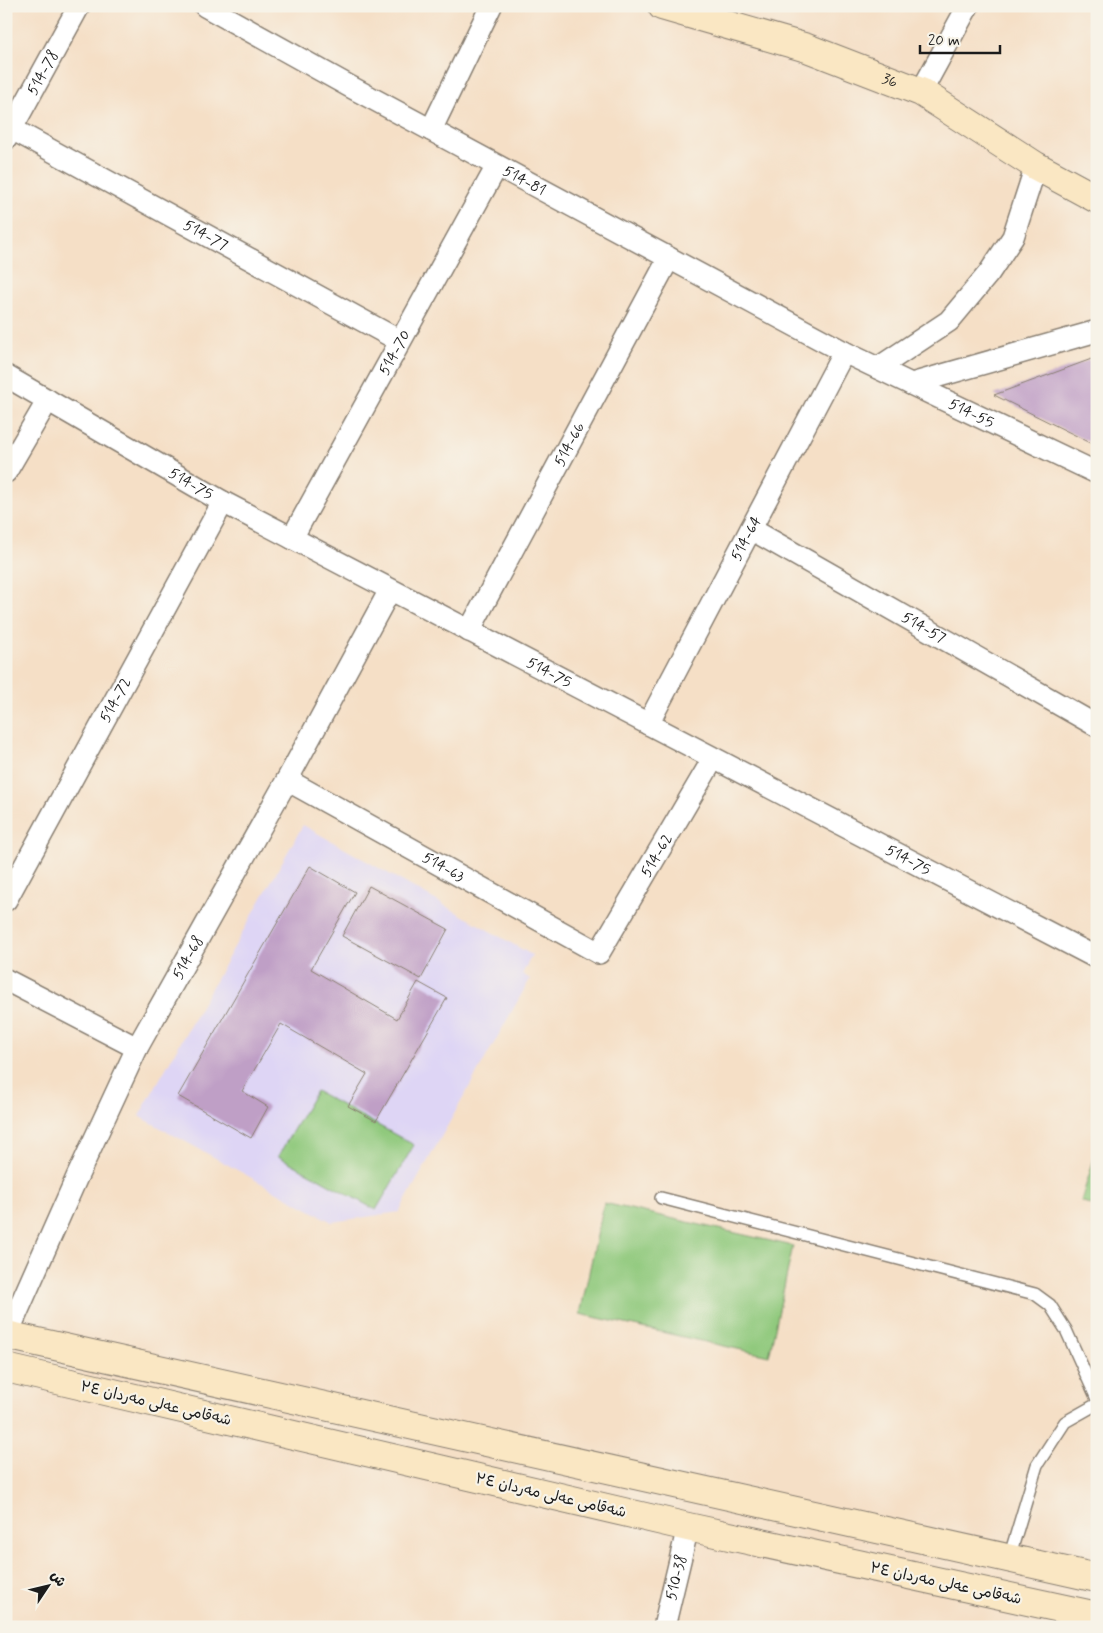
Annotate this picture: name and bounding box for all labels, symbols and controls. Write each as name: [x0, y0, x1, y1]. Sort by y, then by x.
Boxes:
scale bar: [920, 22, 1000, 54]
text: 20 m: [928, 31, 960, 51]
street label: 514-78: [23, 47, 64, 99]
street label: 36: [879, 69, 900, 93]
street label: 514-81: [499, 162, 549, 201]
street label: 514-77: [180, 216, 232, 256]
street label: 514-70: [375, 327, 416, 379]
street label: 514-55: [945, 394, 997, 433]
street label: 514-66: [550, 419, 590, 470]
street label: 514-75: [165, 464, 216, 505]
street label: 514-64: [727, 513, 767, 565]
street label: 514-57: [898, 608, 949, 649]
street label: 514-75: [523, 653, 575, 693]
street label: 514-72: [96, 674, 136, 726]
street label: 514-62: [637, 831, 678, 881]
street label: 514-75: [882, 840, 934, 880]
street label: 514-63: [418, 848, 468, 887]
street label: 514-68: [168, 932, 209, 983]
street label: شەقامی عەلی مەردان ٣٤: [78, 1377, 233, 1431]
street label: شەقامی عەلی مەردان ٣٤: [473, 1469, 628, 1523]
street label: 510-38: [662, 1553, 692, 1602]
street label: شەقامی عەلی مەردان ٣٤: [868, 1558, 1023, 1610]
north arrow: [22, 1560, 72, 1610]
text: ش: [46, 1568, 70, 1591]

